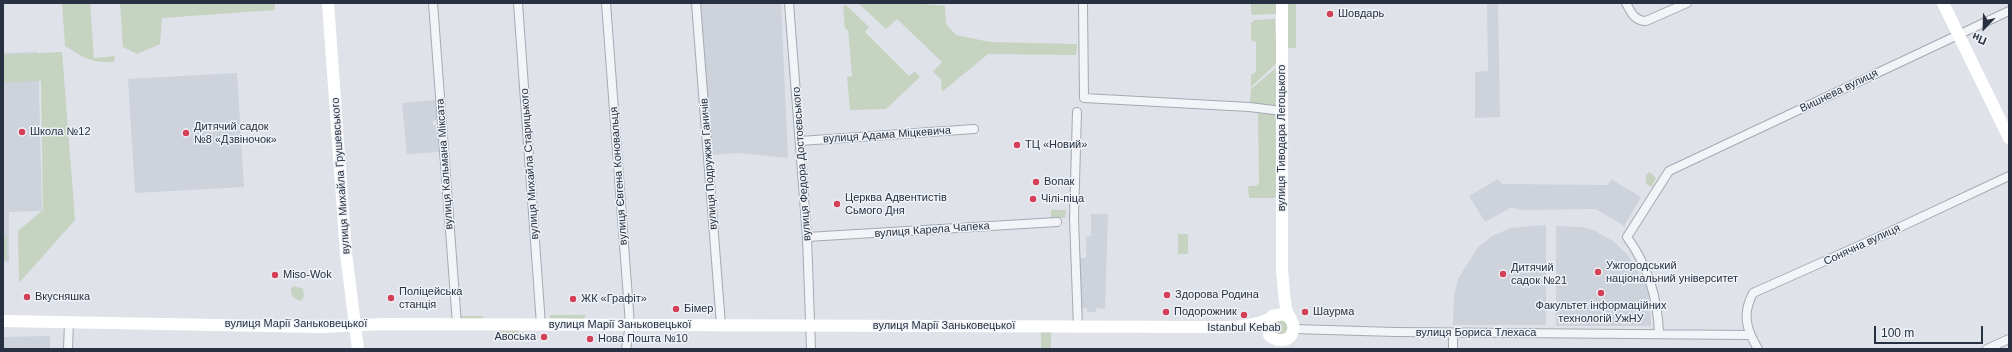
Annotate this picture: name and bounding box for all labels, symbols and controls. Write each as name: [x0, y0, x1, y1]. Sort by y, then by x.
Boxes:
place label: Шовдарь: [1338, 7, 1384, 21]
north arrow: [1964, 8, 2004, 48]
marker: Шовдарь: [1325, 9, 1335, 19]
text: Пн: [1970, 31, 1988, 47]
street label: вулиця Тиводара Легоцького: [1275, 65, 1289, 211]
street label: Вишнева вулиця: [1798, 66, 1880, 116]
street label: вулиця Федора Достоєвського: [790, 86, 814, 242]
street label: вулиця Михайла Старицького: [518, 88, 542, 240]
street label: вулиця Михайла Грушевського: [329, 97, 353, 255]
street label: вулиця Кальмана Міксата: [434, 98, 456, 230]
street label: вулиця Подружжя Ганичів: [698, 98, 720, 230]
street label: вулиця Євгена Коновальця: [608, 106, 630, 246]
place label: Дитячий садок №8 «Дзвіночок»: [194, 120, 277, 146]
street label: вулиця Адама Міцкевича: [823, 124, 951, 146]
place label: Школа №12: [30, 125, 91, 139]
marker: Школа №12: [17, 127, 27, 137]
marker: Дитячий садок №8 «Дзвіночок»: [181, 128, 191, 138]
place label: ТЦ «Новий»: [1025, 138, 1087, 152]
marker: ТЦ «Новий»: [1012, 140, 1022, 150]
place label: Вопак: [1044, 175, 1074, 189]
marker: Вопак: [1031, 177, 1041, 187]
place label: Церква Адвентистів Сьмого Дня: [845, 191, 947, 217]
place label: Чілі-піца: [1041, 192, 1084, 206]
marker: Чілі-піца: [1028, 194, 1038, 204]
marker: Церква Адвентистів Сьмого Дня: [832, 199, 842, 209]
street label: вулиця Карела Чапека: [874, 219, 990, 241]
street label: Сонячна вулиця: [1822, 222, 1902, 268]
place label: Ужгородський національний університет: [1606, 259, 1738, 285]
place label: Дитячий садок №21: [1511, 261, 1567, 287]
marker: Ужгородський національний університет: [1593, 267, 1603, 277]
place label: Miso-Wok: [283, 268, 332, 282]
marker: Дитячий садок №21: [1498, 269, 1508, 279]
marker: Miso-Wok: [270, 270, 280, 280]
place label: Поліцейська станція: [399, 285, 462, 311]
place label: Здорова Родина: [1175, 288, 1259, 302]
marker: Факультет інформаційних технологій УжНУ: [1596, 288, 1606, 298]
place label: Вкусняшка: [35, 290, 90, 304]
marker: Здорова Родина: [1162, 290, 1172, 300]
marker: Вкусняшка: [22, 292, 32, 302]
place label: ЖК «Графіт»: [581, 292, 647, 306]
marker: Поліцейська станція: [386, 293, 396, 303]
marker: ЖК «Графіт»: [568, 294, 578, 304]
place label: Факультет інформаційних технологій УжНУ: [1536, 299, 1666, 325]
place label: Бімер: [684, 302, 713, 316]
marker: Бімер: [671, 304, 681, 314]
place label: Подорожник: [1174, 305, 1237, 319]
place label: Шаурма: [1313, 305, 1354, 319]
marker: Подорожник: [1161, 307, 1171, 317]
marker: Шаурма: [1300, 307, 1310, 317]
marker: Istanbul Kebab: [1239, 310, 1249, 320]
street label: вулиця Марії Заньковецької: [225, 317, 367, 331]
street label: вулиця Марії Заньковецької: [549, 318, 691, 332]
scale bar: [1876, 318, 1985, 344]
street label: вулиця Марії Заньковецької: [873, 319, 1015, 333]
place label: Istanbul Kebab: [1207, 321, 1281, 335]
street label: вулиця Бориса Тлехаса: [1416, 326, 1536, 340]
text: 100 m: [1881, 326, 1914, 340]
place label: Авоська: [494, 330, 536, 344]
marker: Авоська: [539, 332, 549, 342]
place label: Нова Пошта №10: [598, 332, 688, 346]
marker: Нова Пошта №10: [585, 334, 595, 344]

